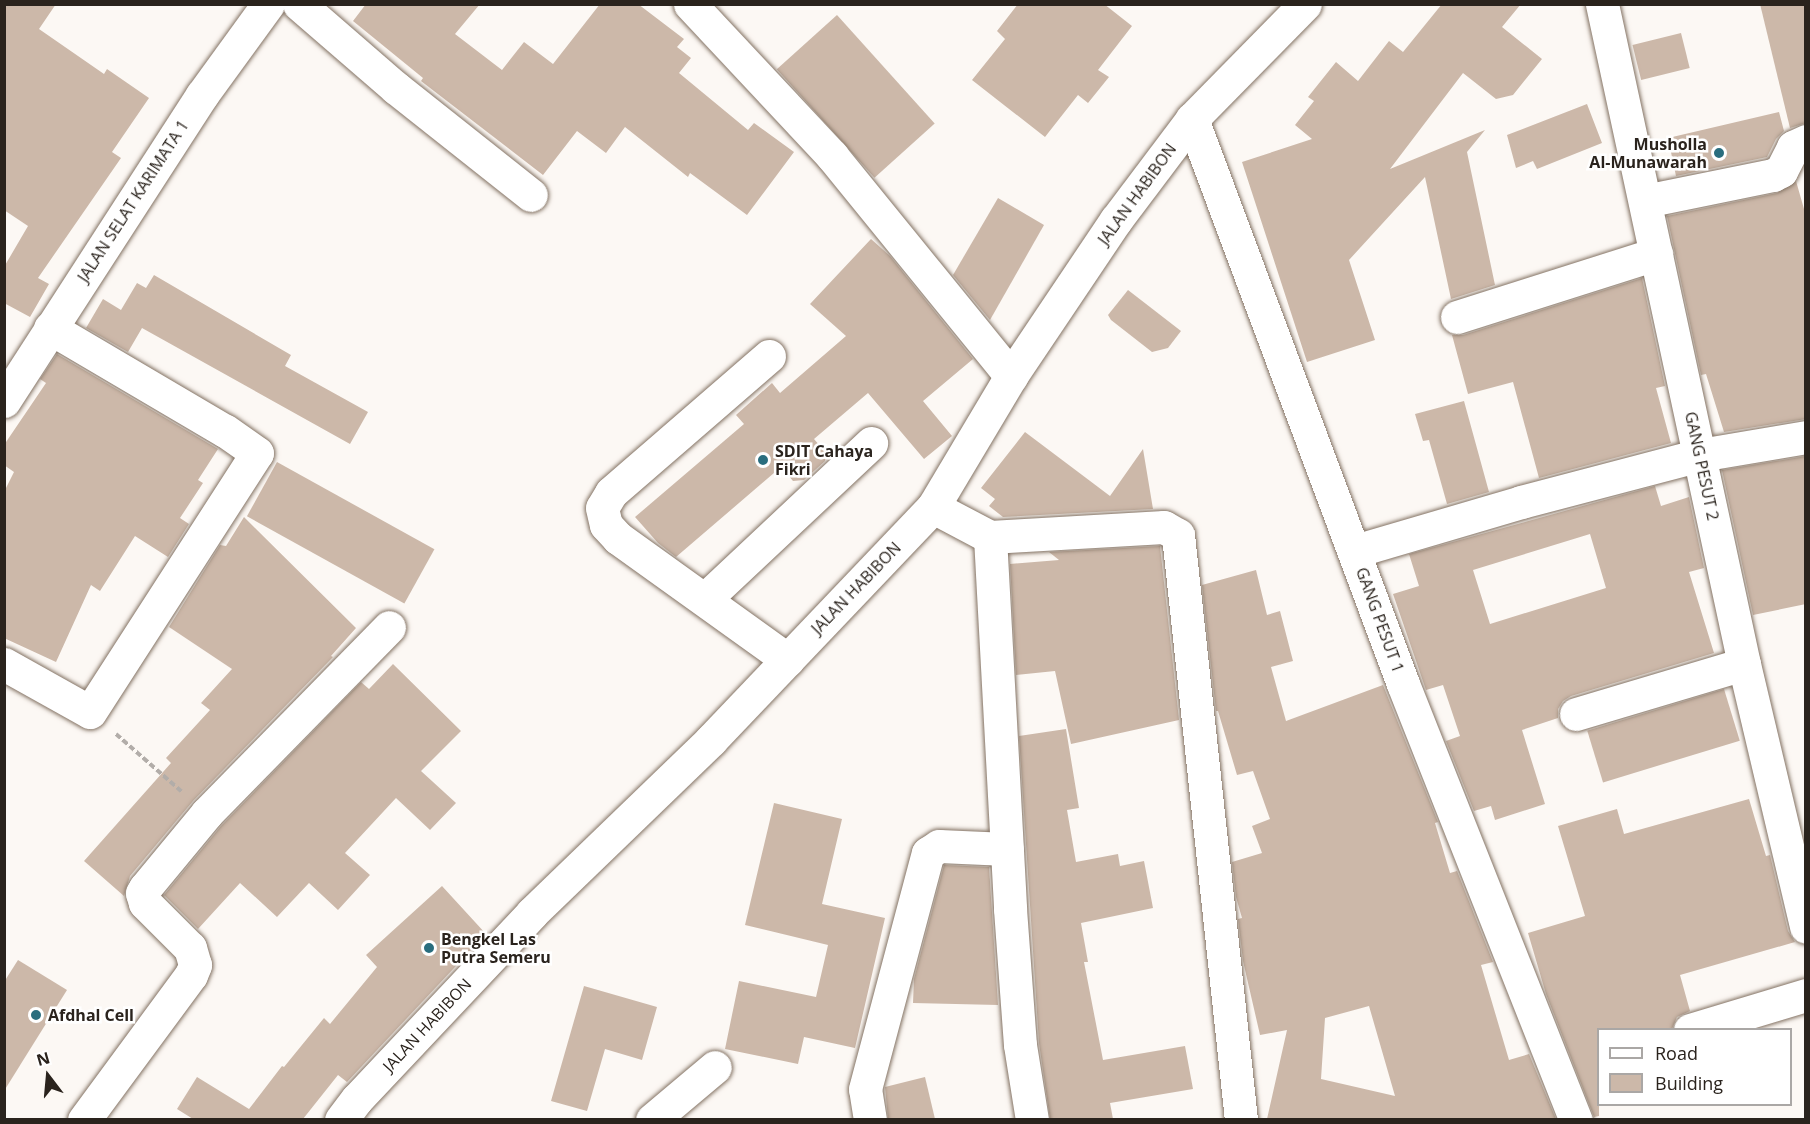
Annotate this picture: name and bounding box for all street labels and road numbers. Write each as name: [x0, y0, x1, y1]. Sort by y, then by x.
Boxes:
street label: JALAN SELAT KARIMATA 1: [73, 116, 193, 286]
street label: JALAN HABIBON: [1094, 140, 1180, 248]
street label: GANG PESUT 2: [1681, 410, 1723, 522]
street label: JALAN HABIBON: [807, 538, 905, 638]
street label: GANG PESUT 1: [1352, 565, 1408, 675]
street label: JALAN HABIBON: [379, 974, 475, 1076]

